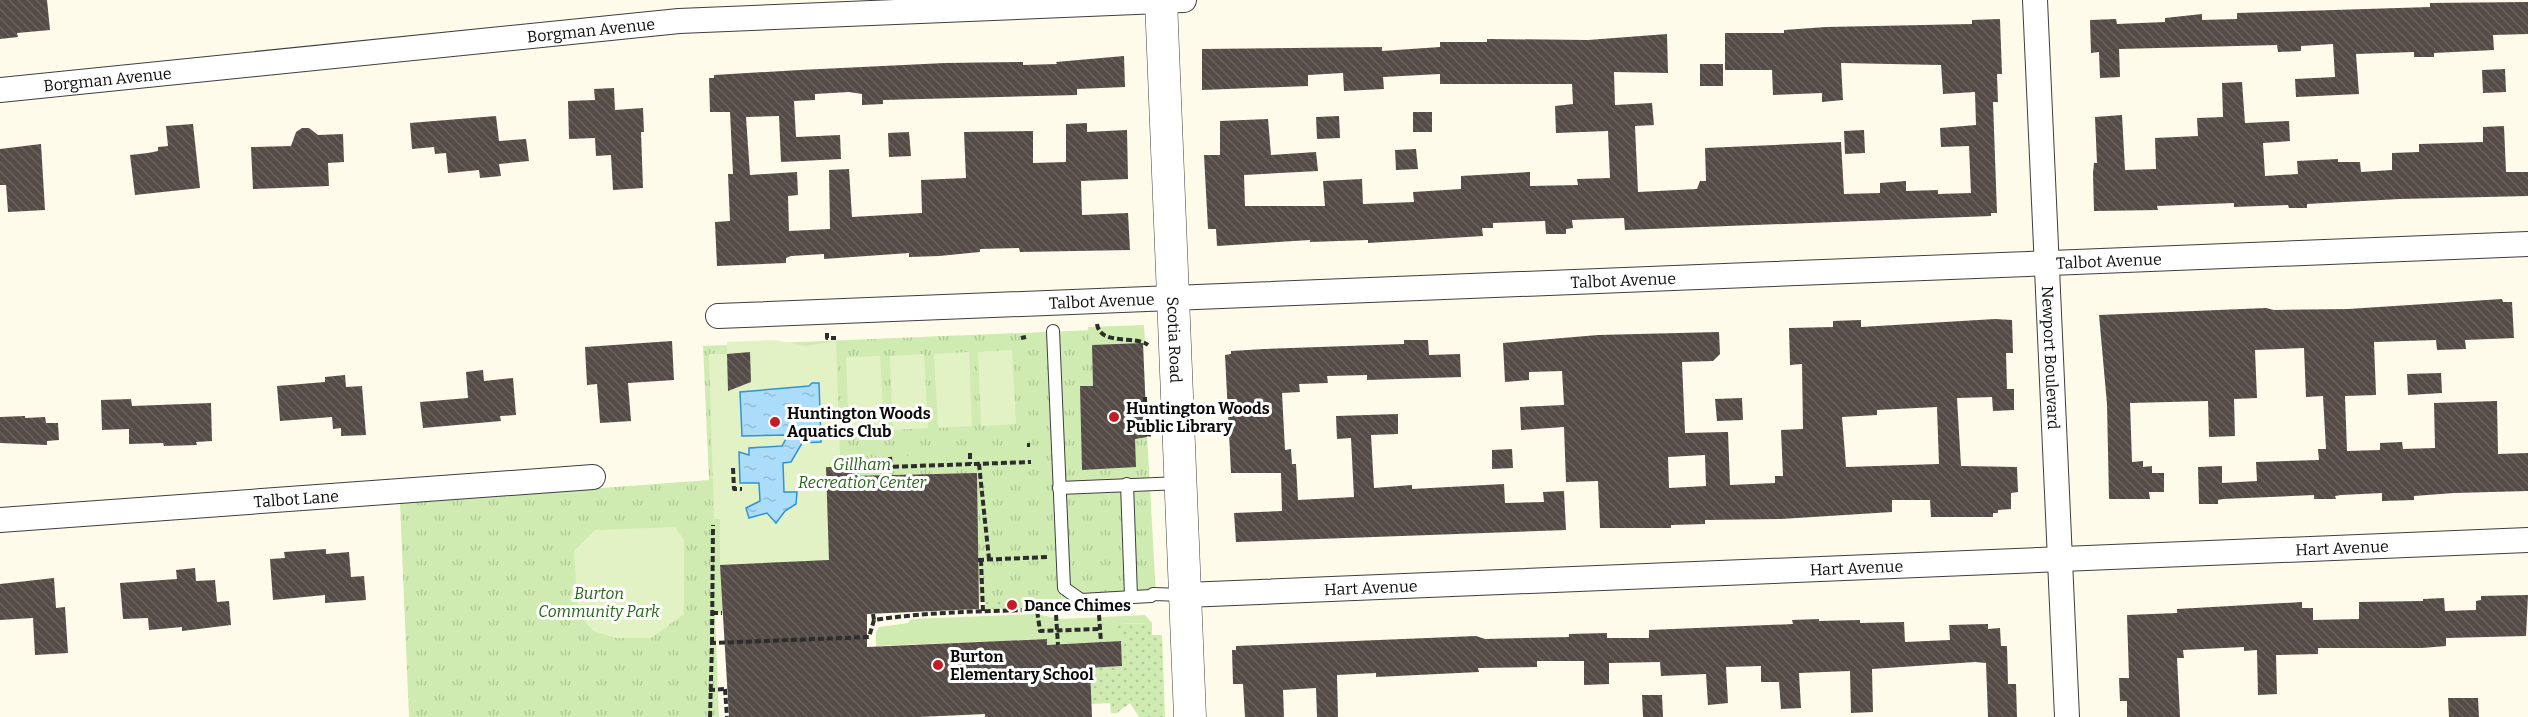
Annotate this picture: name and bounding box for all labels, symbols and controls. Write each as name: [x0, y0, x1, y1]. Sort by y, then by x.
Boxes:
street label: Borgman Avenue: [526, 14, 656, 46]
street label: Borgman Avenue: [43, 63, 172, 95]
street label: Talbot Avenue: [2056, 249, 2162, 272]
street label: Talbot Avenue: [1570, 268, 1676, 292]
street label: Newport Boulevard: [2038, 285, 2064, 430]
street label: Talbot Avenue: [1049, 289, 1155, 312]
street label: Scotia Road: [1164, 296, 1186, 384]
place label: Huntington Woods Public Library: [1126, 399, 1270, 436]
place label: Huntington Woods Aquatics Club: [787, 404, 931, 441]
marker: Huntington Woods Public Library: [1107, 410, 1121, 424]
marker: Huntington Woods Aquatics Club: [768, 415, 782, 429]
park label: Gillham Recreation Center: [798, 455, 927, 492]
street label: Talbot Lane: [253, 486, 340, 511]
street label: Hart Avenue: [2295, 536, 2389, 559]
street label: Hart Avenue: [1809, 556, 1904, 579]
street label: Hart Avenue: [1324, 576, 1418, 599]
park label: Burton Community Park: [538, 584, 660, 621]
place label: Dance Chimes: [1024, 596, 1131, 615]
marker: Dance Chimes: [1005, 598, 1019, 612]
place label: Burton Elementary School: [950, 647, 1094, 684]
marker: Burton Elementary School: [931, 658, 945, 672]

